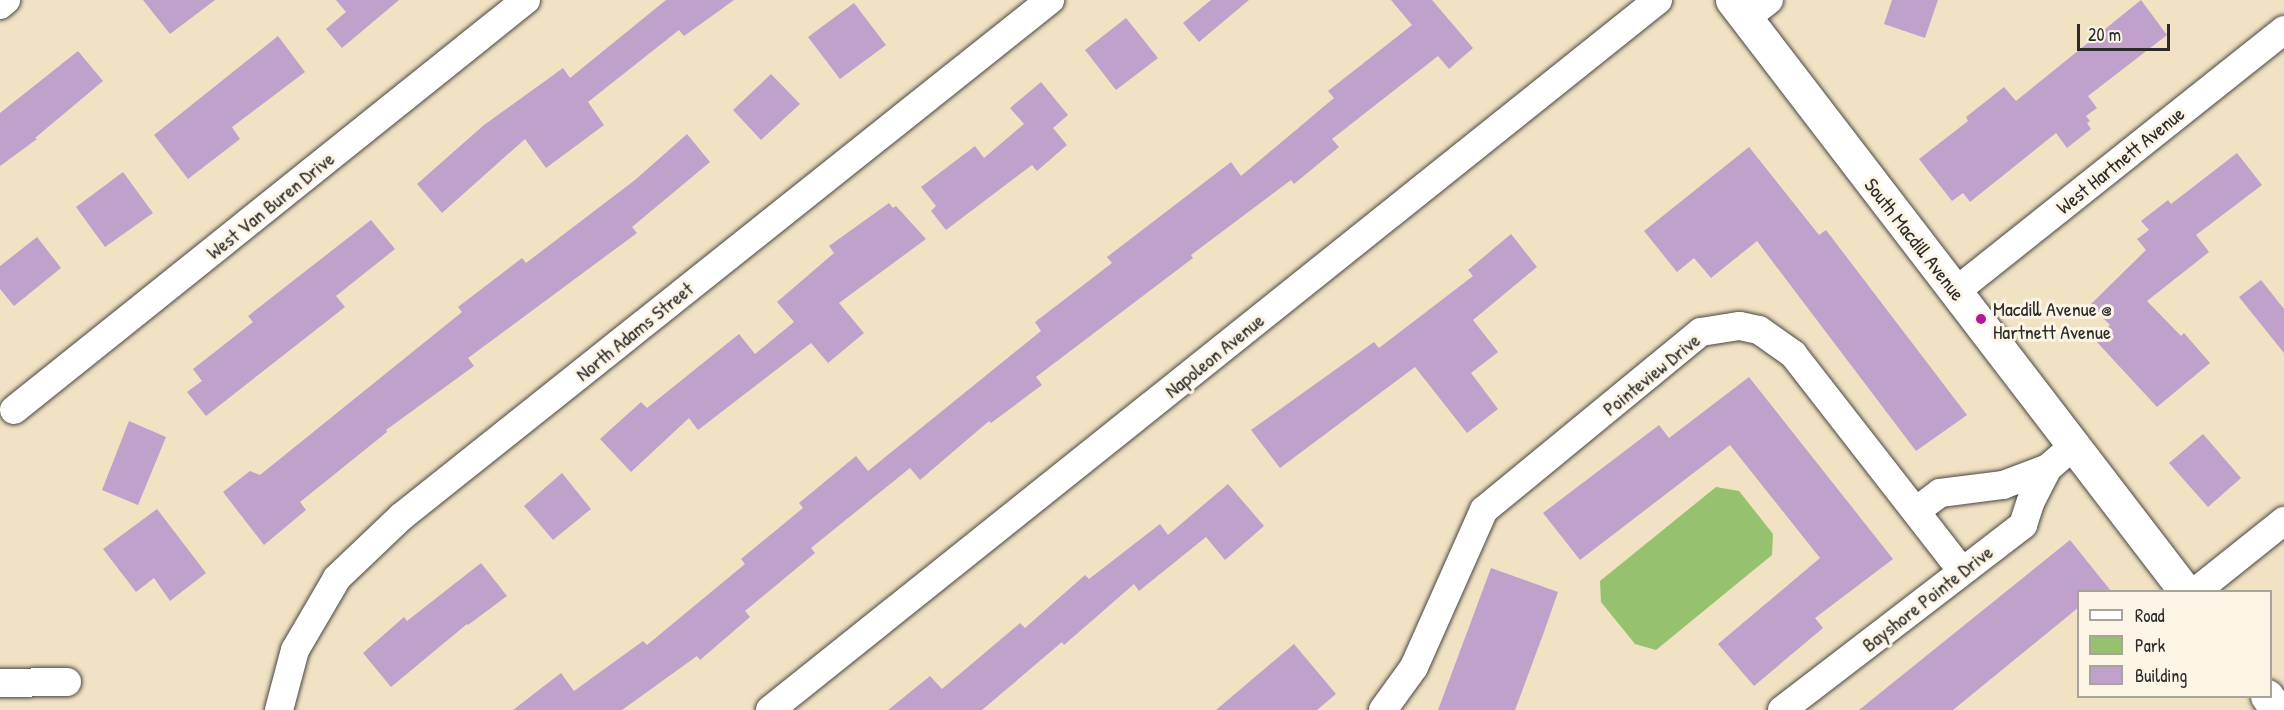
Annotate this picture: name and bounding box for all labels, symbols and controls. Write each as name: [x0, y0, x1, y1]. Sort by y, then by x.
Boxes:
scale bar: [2080, 12, 2173, 50]
text: 20 m: [2088, 22, 2121, 47]
street label: West Hartnett Avenue: [2051, 101, 2189, 219]
street label: West Van Buren Drive: [201, 146, 339, 264]
street label: South Macdill Avenue: [1860, 173, 1970, 305]
street label: North Adams Street: [570, 276, 698, 386]
place label: Macdill Avenue @ Hartnett Avenue: [1993, 296, 2112, 343]
street label: Napoleon Avenue: [1160, 308, 1268, 402]
marker: Macdill Avenue @ Hartnett Avenue: [1974, 312, 1988, 326]
street label: Pointeview Drive: [1598, 328, 1704, 420]
street label: Bayshore Pointe Drive: [1857, 540, 1997, 656]
legend: [2077, 590, 2272, 698]
text: Road: [2135, 603, 2165, 628]
text: Park: [2135, 633, 2165, 658]
text: Building: [2135, 663, 2187, 688]

